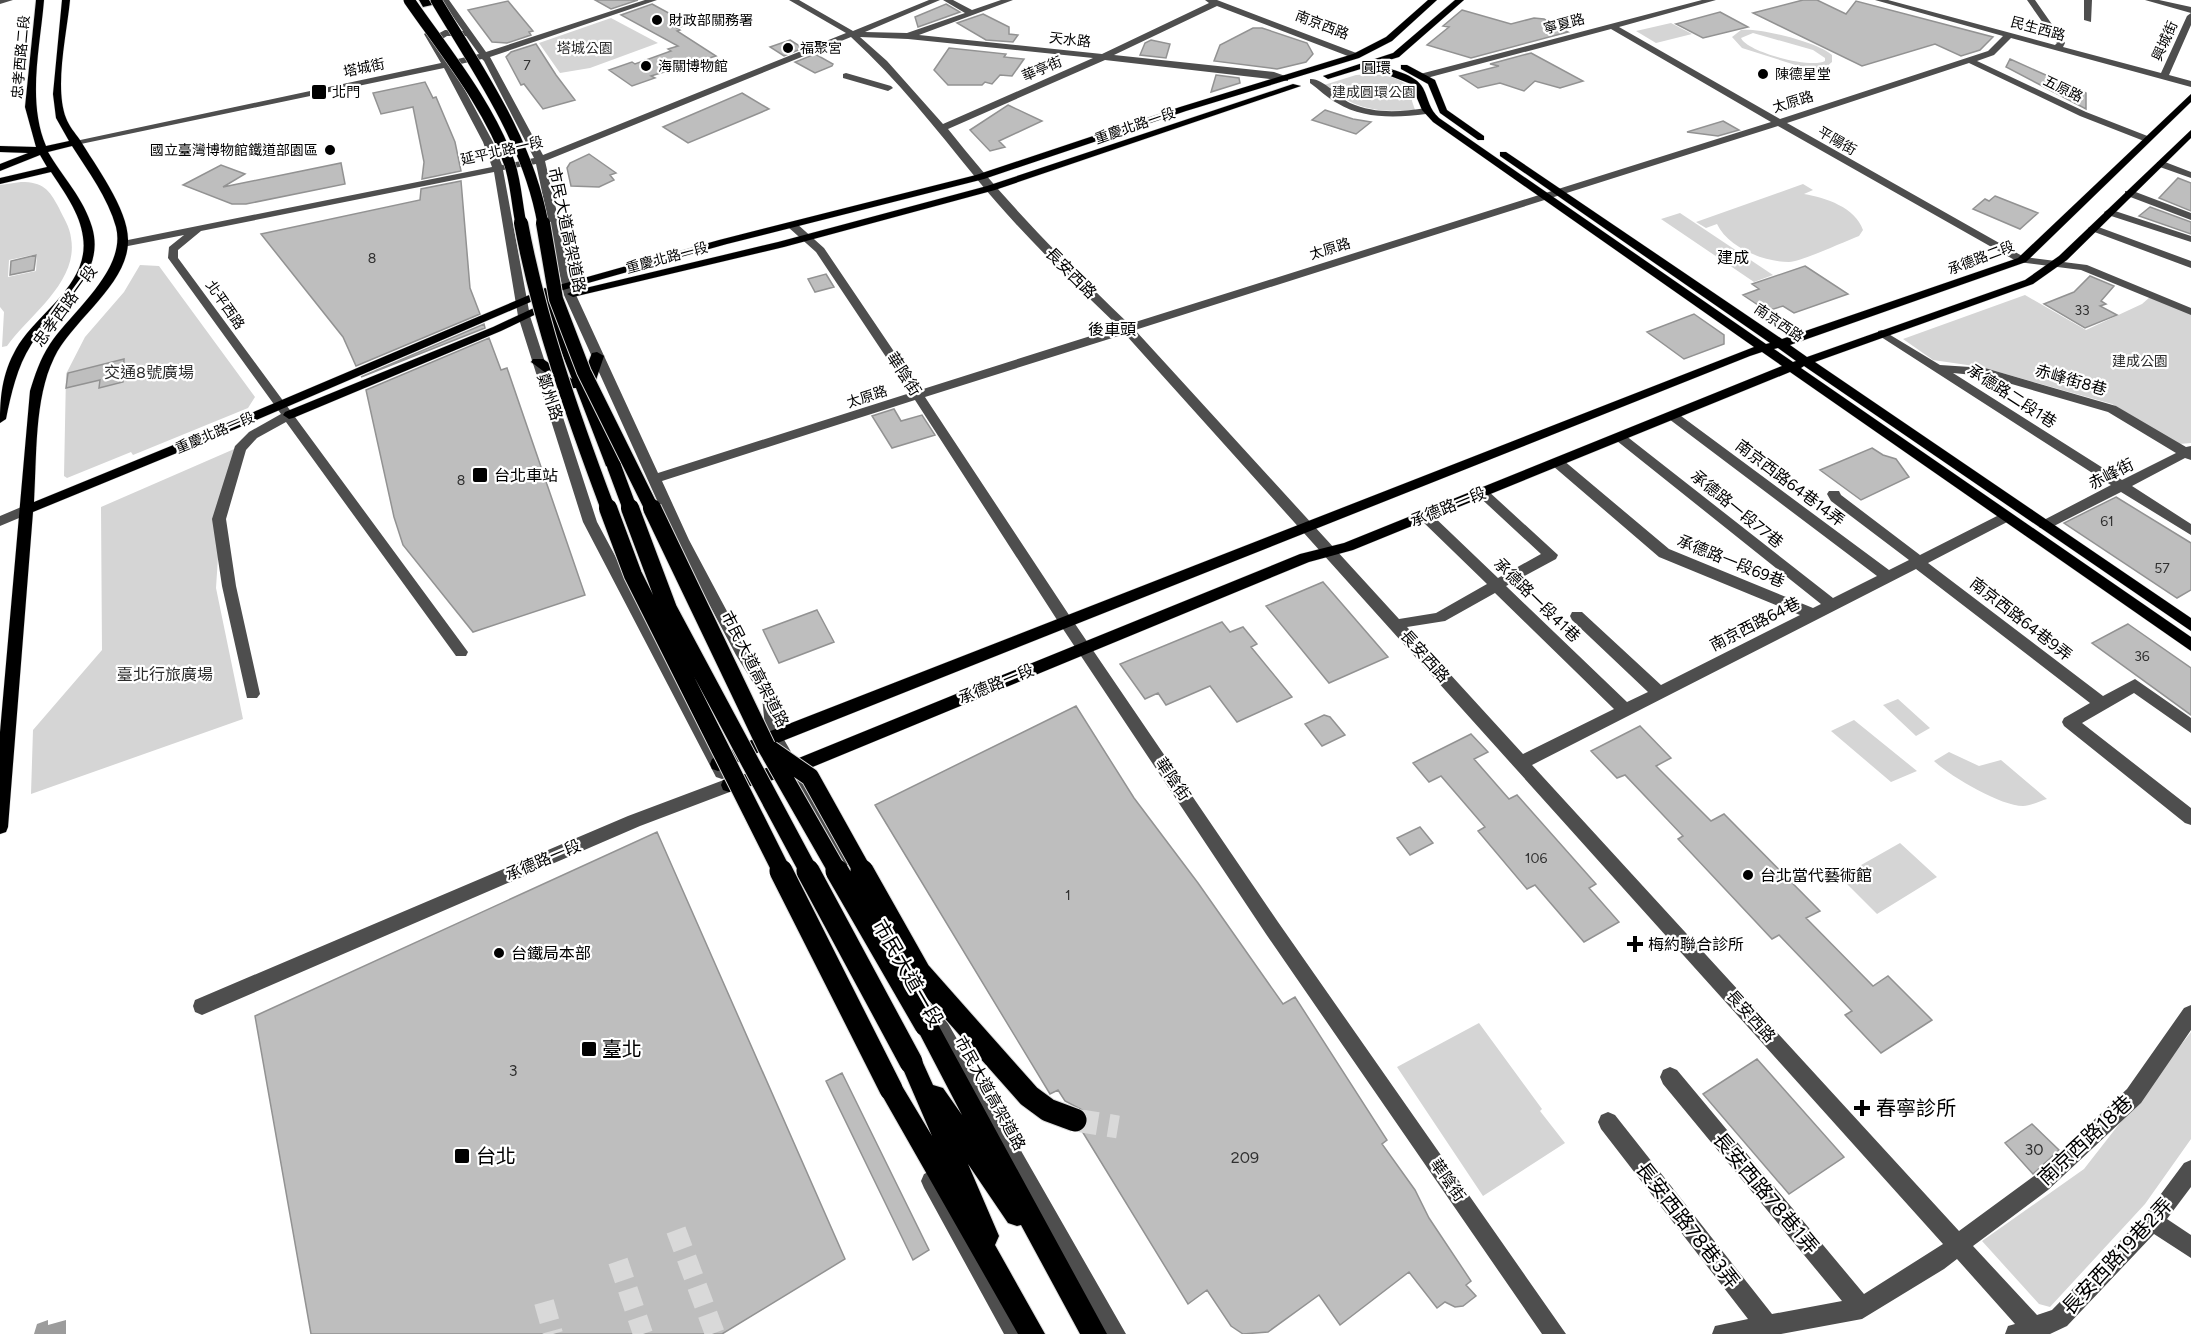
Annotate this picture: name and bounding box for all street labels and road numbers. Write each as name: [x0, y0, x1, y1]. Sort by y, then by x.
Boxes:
street label: 南京西路: [1293, 7, 1351, 43]
street label: 寧夏路: [1542, 10, 1586, 38]
street label: 忠孝西路二段: [9, 14, 33, 100]
street label: 民生西路: [2009, 14, 2067, 44]
street label: 興城街: [2149, 18, 2181, 64]
street label: 天水路: [1048, 29, 1092, 51]
street label: 華亭街: [1019, 53, 1065, 85]
street label: 塔城街: [342, 55, 386, 81]
street label: 五原路: [2040, 72, 2086, 106]
street label: 太原路: [1770, 88, 1816, 116]
street label: 重慶北路一段: [1093, 104, 1177, 148]
street label: 平陽街: [1815, 123, 1859, 159]
street label: 延平北路一段: [459, 133, 545, 169]
street label: 市民大道高架道路: [544, 165, 590, 295]
street label: 太原路: [1307, 235, 1353, 263]
street label: 承德路二段: [1945, 238, 2017, 278]
street label: 重慶北路一段: [624, 239, 710, 277]
street label: 長安西路: [1042, 244, 1100, 302]
street label: 忠孝西路一段: [29, 262, 101, 350]
street label: 北平西路: [202, 277, 248, 333]
street label: 南京西路: [1751, 300, 1807, 346]
street label: 華陰街: [883, 349, 925, 399]
street label: 承德路二段1巷: [1964, 360, 2060, 432]
street label: 赤峰街8巷: [2033, 361, 2109, 399]
street label: 鄭州路: [534, 371, 566, 423]
street label: 太原路: [844, 382, 890, 412]
street label: 重慶北路一段: [173, 409, 257, 457]
street label: 南京西路64巷14弄: [1732, 436, 1848, 530]
street label: 赤峰街: [2085, 455, 2137, 493]
street label: 承德路一段77巷: [1687, 466, 1787, 552]
street label: 承德路一段: [1407, 483, 1489, 531]
street label: 承德路一段69巷: [1675, 531, 1787, 591]
street label: 承德路一段41巷: [1490, 554, 1584, 646]
street label: 南京西路64巷9弄: [1966, 573, 2076, 665]
street label: 南京西路64巷: [1707, 593, 1803, 655]
street label: 市民大道高架道路: [717, 608, 793, 730]
street label: 長安西路: [1397, 626, 1453, 686]
street label: 承德路一段: [955, 660, 1037, 708]
street label: 華陰街: [1152, 754, 1194, 804]
street label: 承德路一段: [502, 836, 584, 884]
street label: 市民大道一段: [868, 915, 948, 1031]
street label: 長安西路: [1723, 986, 1779, 1046]
street label: 市民大道高架道路: [951, 1032, 1029, 1154]
street label: 南京西路18巷: [2033, 1090, 2137, 1190]
street label: 長安西路78巷1弄: [1708, 1127, 1824, 1259]
street label: 華陰街: [1426, 1155, 1470, 1205]
street label: 長安西路78巷3弄: [1631, 1157, 1745, 1293]
street label: 長安西路19巷2弄: [2057, 1193, 2177, 1319]

